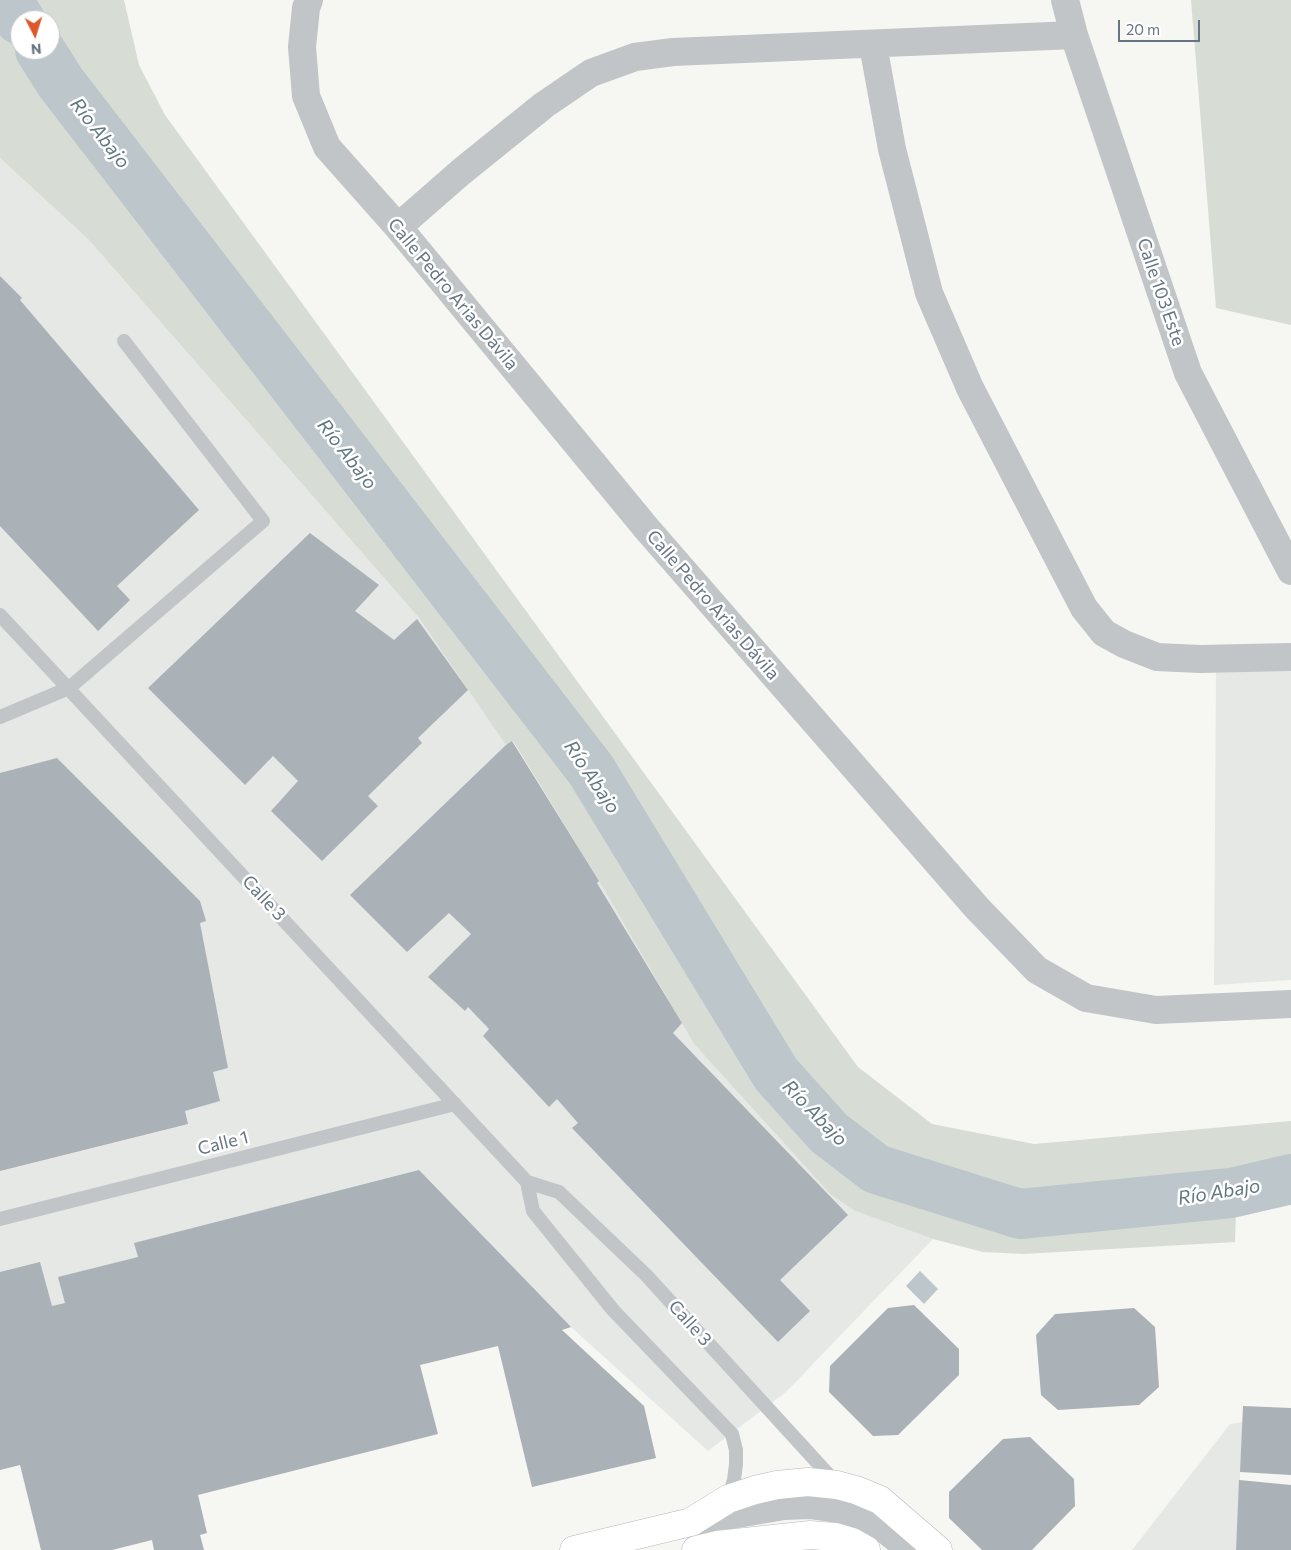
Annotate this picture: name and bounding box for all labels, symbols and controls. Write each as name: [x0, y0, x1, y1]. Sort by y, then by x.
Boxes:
north arrow: [10, 10, 60, 60]
scale bar: [1121, 10, 1204, 42]
text: 20 m: [1126, 20, 1160, 38]
text: N: [30, 41, 42, 58]
water label: Río Abajo: [65, 93, 135, 173]
street label: Calle Pedro Arias Dávila: [383, 214, 523, 374]
street label: Calle 103 Este: [1132, 235, 1190, 349]
water label: Río Abajo: [312, 414, 382, 494]
street label: Calle Pedro Arias Dávila: [642, 526, 784, 684]
water label: Río Abajo: [559, 736, 625, 818]
street label: Calle 3: [238, 871, 290, 925]
water label: Río Abajo: [778, 1075, 852, 1151]
street label: Calle 1: [195, 1126, 251, 1160]
water label: Río Abajo: [1176, 1174, 1262, 1210]
street label: Calle 3: [664, 1296, 716, 1350]

